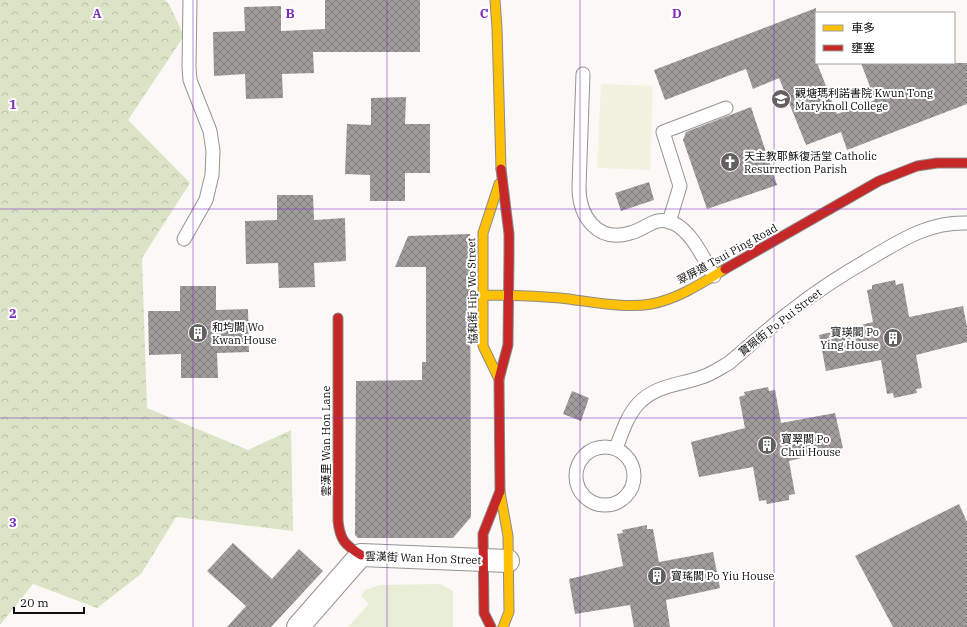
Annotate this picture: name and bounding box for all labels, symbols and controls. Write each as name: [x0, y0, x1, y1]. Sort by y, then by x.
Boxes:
text: A: [92, 5, 102, 22]
text: B: [285, 5, 295, 22]
text: C: [480, 5, 489, 22]
text: D: [672, 5, 682, 22]
legend: [815, 12, 955, 64]
text: 車多: [851, 20, 875, 35]
text: 壅塞: [851, 40, 875, 55]
place label: 觀塘瑪利諾書院 Kwun Tong Maryknoll College: [795, 86, 933, 113]
school or university icon: 觀塘瑪利諾書院 Kwun Tong Maryknoll College: [770, 88, 792, 110]
text: 1: [9, 96, 17, 113]
place label: 天主教耶穌復活堂 Catholic Resurrection Parish: [744, 149, 877, 176]
church icon: 天主教耶穌復活堂 Catholic Resurrection Parish: [719, 151, 741, 173]
street label: 翠屏道 Tsui Ping Road: [674, 220, 780, 287]
street label: 協和街 Hip Wo Street: [464, 237, 480, 345]
street label: 寶珮街 Po Pui Street: [736, 285, 824, 359]
text: 2: [9, 305, 17, 322]
place label: 和均閣 Wo Kwan House: [212, 320, 277, 347]
building icon: 和均閣 Wo Kwan House: [187, 322, 209, 344]
place label: 寶瑛閣 Po Ying House: [820, 325, 879, 352]
building icon: 寶瑛閣 Po Ying House: [882, 327, 904, 349]
street label: 雲漢里 Wan Hon Lane: [319, 385, 333, 497]
place label: 寶翠閣 Po Chui House: [781, 432, 841, 459]
building icon: 寶翠閣 Po Chui House: [756, 434, 778, 456]
text: 3: [9, 514, 17, 531]
street label: 雲漢街 Wan Hon Street: [365, 549, 482, 567]
building icon: 寶瑤閣 Po Yiu House: [646, 565, 668, 587]
place label: 寶瑤閣 Po Yiu House: [671, 569, 775, 583]
scale bar: [14, 589, 84, 615]
text: 20 m: [20, 595, 49, 610]

